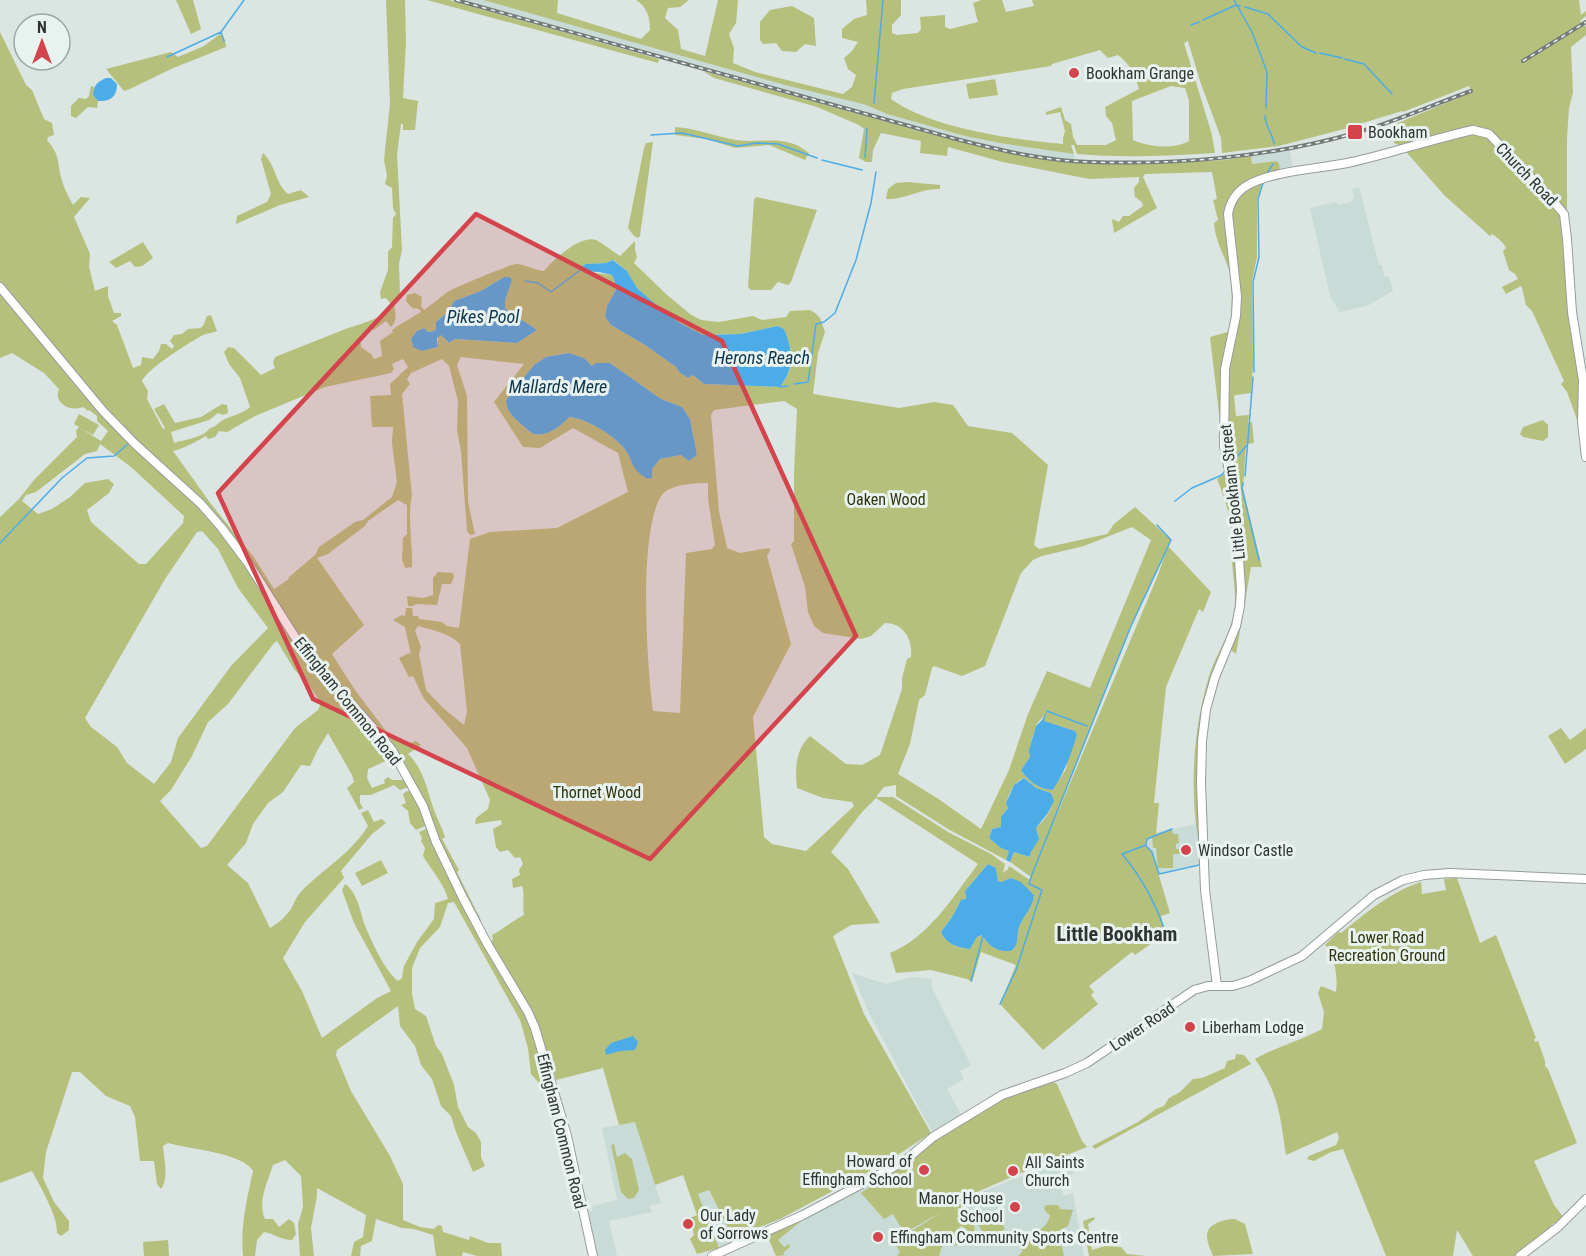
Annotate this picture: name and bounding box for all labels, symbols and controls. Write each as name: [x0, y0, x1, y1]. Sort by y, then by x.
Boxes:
north arrow: [12, 12, 72, 72]
text: N: [37, 18, 47, 37]
place label: Bookham Grange: [1086, 64, 1194, 83]
marker: Bookham Grange: [1067, 66, 1081, 80]
marker: Bookham: [1346, 123, 1364, 141]
place label: Bookham: [1368, 123, 1427, 142]
street label: Church Road: [1492, 139, 1561, 210]
water label: Pikes Pool: [447, 306, 520, 327]
water label: Herons Reach: [714, 347, 810, 368]
water label: Mallards Mere: [509, 376, 607, 397]
street label: Little Bookham Street: [1216, 423, 1249, 561]
park label: Oaken Wood: [846, 490, 926, 509]
street label: Effingham Common Road: [290, 633, 405, 769]
park label: Thornet Wood: [553, 783, 641, 802]
place label: Windsor Castle: [1198, 841, 1293, 860]
marker: Windsor Castle: [1179, 843, 1193, 857]
district label: Little Bookham: [1057, 922, 1177, 946]
park label: Lower Road Recreation Ground: [1329, 928, 1445, 965]
street label: Lower Road: [1106, 998, 1178, 1055]
place label: Liberham Lodge: [1202, 1018, 1304, 1037]
marker: Liberham Lodge: [1183, 1020, 1197, 1034]
street label: Effingham Common Road: [533, 1051, 590, 1211]
place label: Howard of Effingham School: [802, 1152, 912, 1189]
place label: All Saints Church: [1025, 1153, 1085, 1190]
marker: Howard of Effingham School: [917, 1163, 931, 1177]
marker: All Saints Church: [1006, 1164, 1020, 1178]
place label: Manor House School: [918, 1189, 1003, 1226]
marker: Manor House School: [1008, 1200, 1022, 1214]
place label: Our Lady of Sorrows: [700, 1206, 768, 1243]
marker: Our Lady of Sorrows: [681, 1217, 695, 1231]
place label: Effingham Community Sports Centre: [890, 1228, 1119, 1247]
marker: Effingham Community Sports Centre: [871, 1230, 885, 1244]

